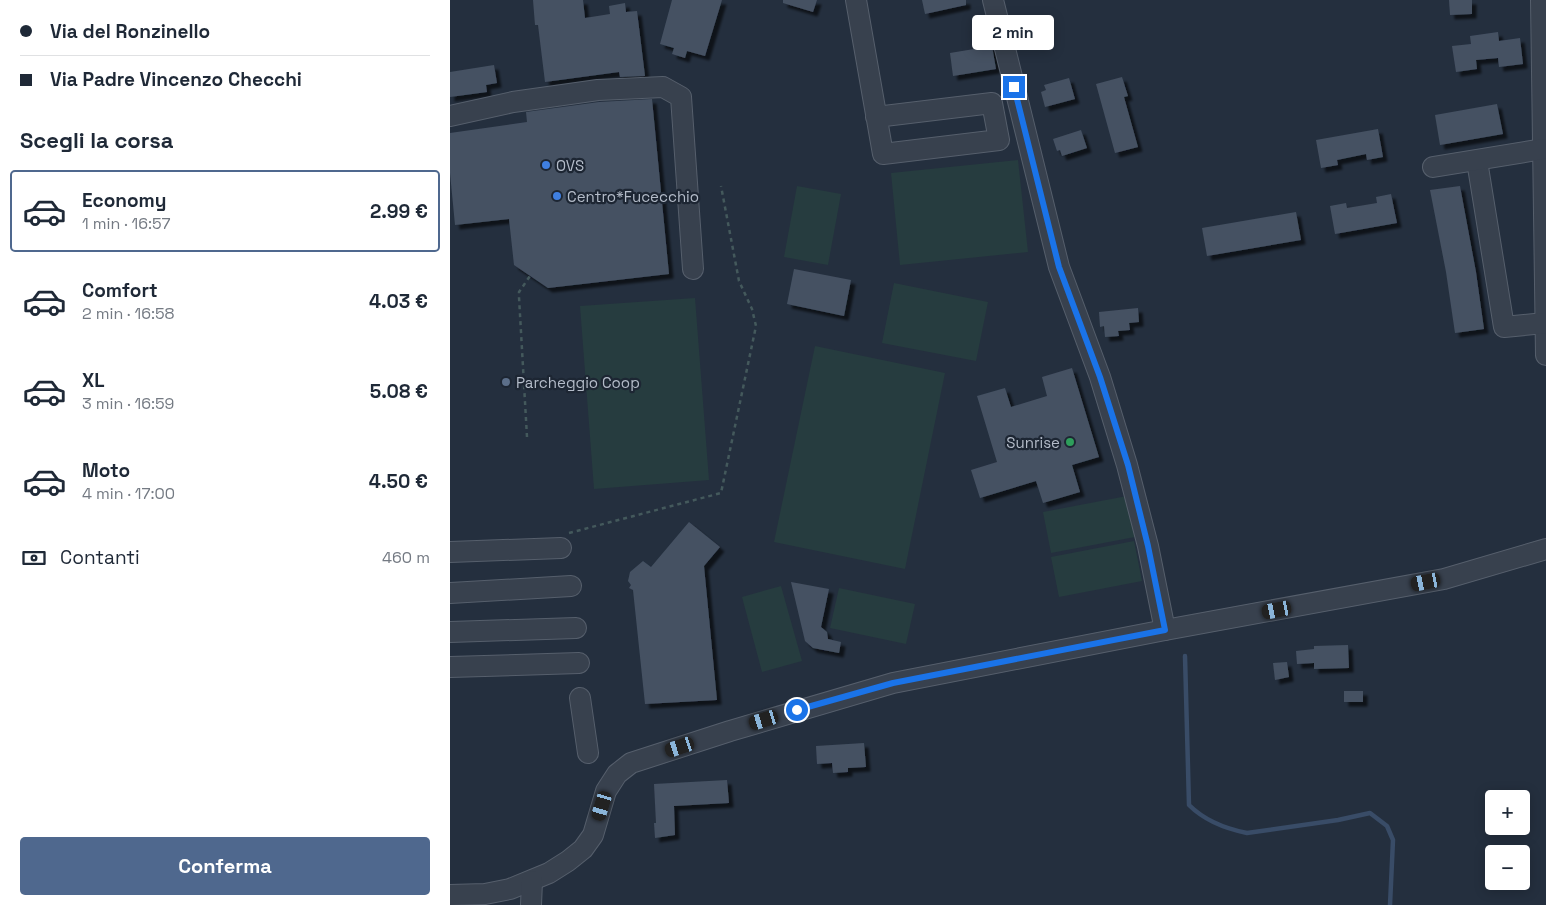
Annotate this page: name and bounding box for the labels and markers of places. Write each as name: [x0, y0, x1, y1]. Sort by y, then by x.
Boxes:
place label: OVS: [556, 156, 584, 175]
marker: OVS: [540, 159, 552, 171]
place label: Centro*Fucecchio: [567, 187, 699, 206]
marker: Centro*Fucecchio: [551, 190, 563, 202]
place label: Parcheggio Coop: [516, 373, 640, 392]
marker: Parcheggio Coop: [500, 376, 512, 388]
place label: Sunrise: [1006, 433, 1060, 452]
marker: Sunrise: [1064, 436, 1076, 448]

